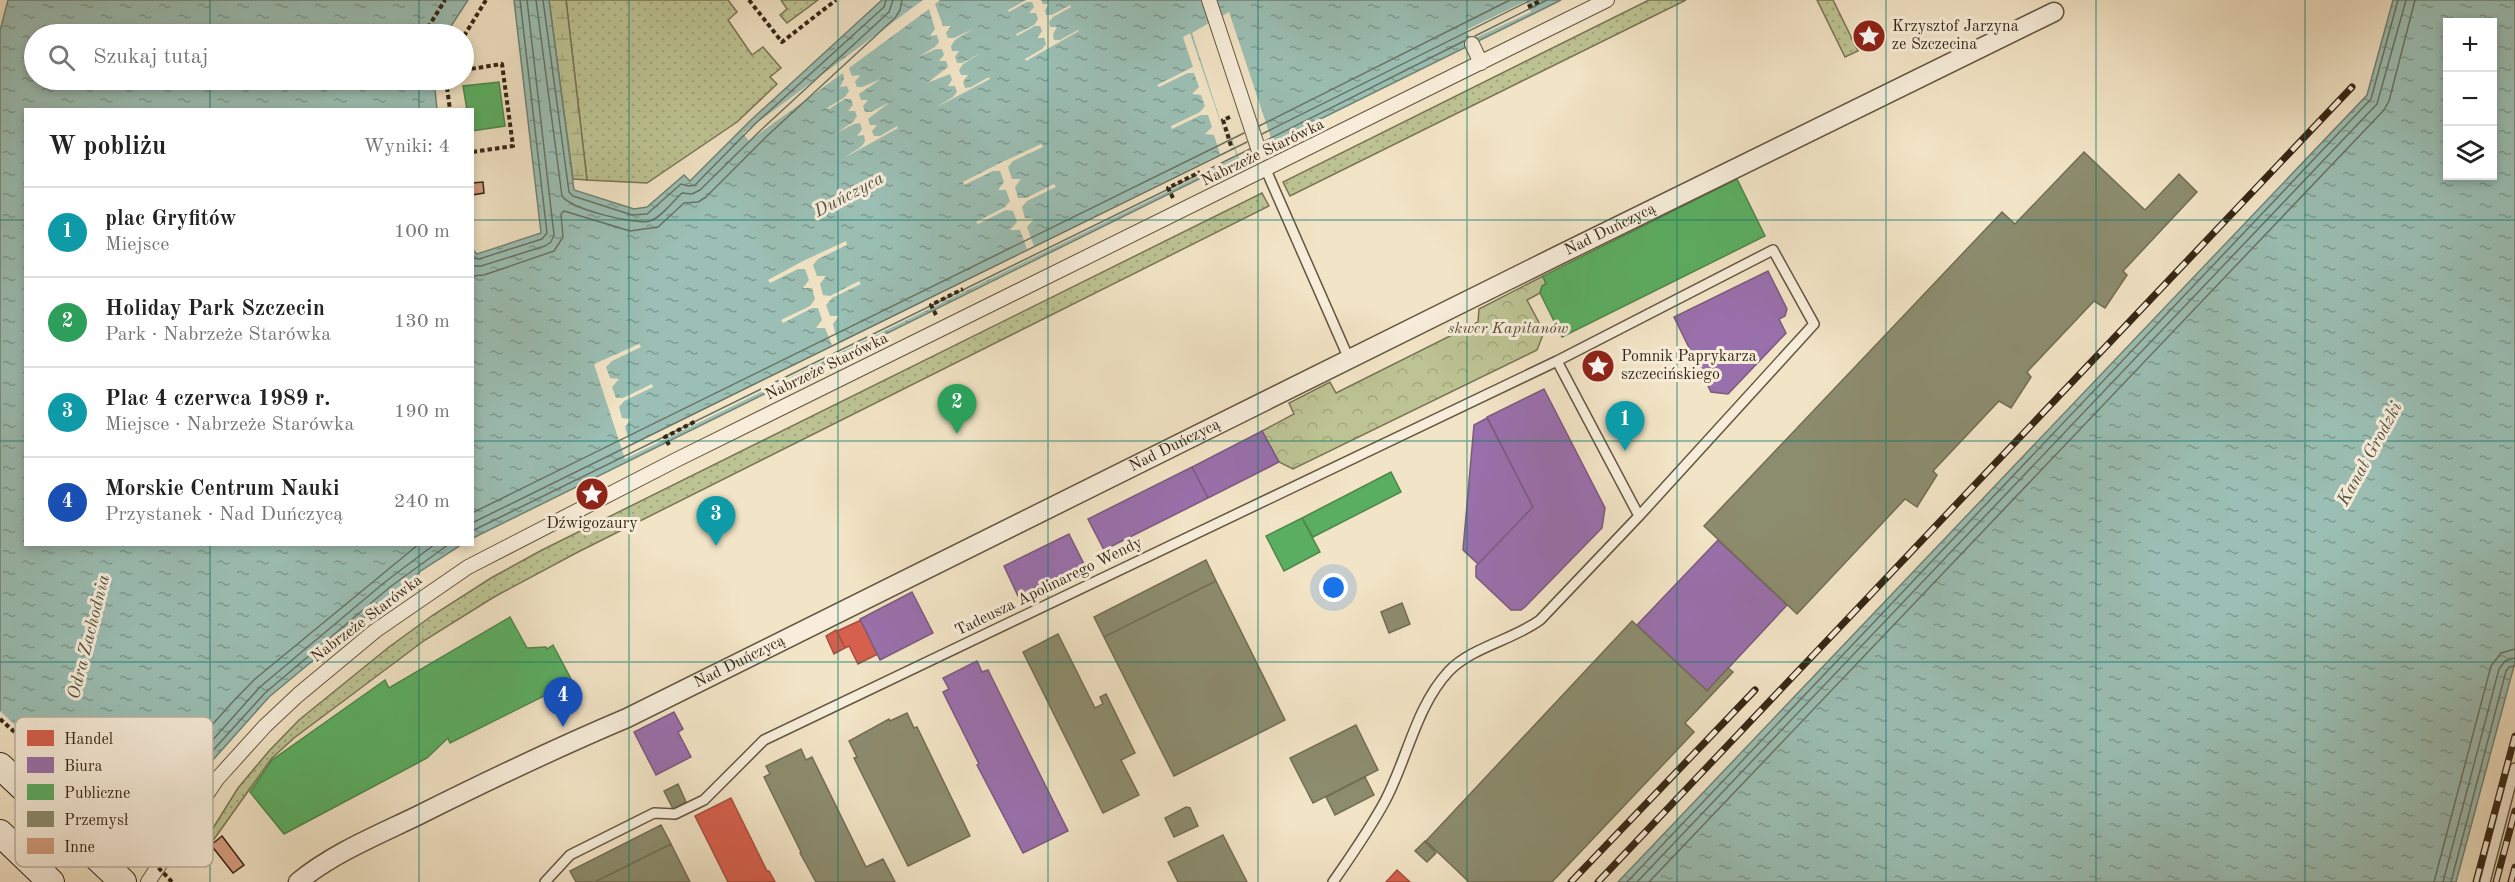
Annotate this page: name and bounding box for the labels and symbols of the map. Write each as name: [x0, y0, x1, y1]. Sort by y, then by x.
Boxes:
place icon: Krzysztof Jarzyna ze Szczecina: [1851, 18, 1887, 54]
place label: Krzysztof Jarzyna ze Szczecina: [1892, 19, 2019, 53]
street label: Nabrzeże Starówka: [1199, 116, 1327, 190]
water label: Duńczyca: [810, 169, 887, 221]
street label: Nad Duńczycą: [1562, 201, 1658, 259]
park label: skwer Kapitanów: [1448, 321, 1569, 337]
street label: Nabrzeże Starówka: [763, 330, 891, 404]
place icon: Pomnik Paprykarza szczecińskiego: [1580, 348, 1616, 384]
place label: Pomnik Paprykarza szczecińskiego: [1621, 349, 1757, 383]
pin: 2: [938, 384, 976, 434]
water label: Kanał Grodzki: [2334, 399, 2406, 510]
pin: 1: [1606, 402, 1644, 451]
street label: Nad Duńczycą: [1127, 416, 1223, 475]
place icon: Dźwigozaury: [574, 476, 610, 512]
pin: 3: [696, 496, 736, 546]
place label: Dźwigozaury: [546, 516, 638, 532]
street label: Tadeusza Apolinarego Wendy: [953, 534, 1146, 639]
street label: Nabrzeże Starówka: [308, 572, 426, 666]
water label: Odra Zachodnia: [65, 573, 113, 701]
your location: [1319, 573, 1348, 602]
street label: Nad Duńczycą: [692, 633, 788, 691]
pin: 4: [544, 678, 582, 727]
legend: [15, 717, 213, 867]
text: Handel: [64, 732, 113, 748]
text: Biura: [64, 759, 102, 775]
text: Publiczne: [64, 786, 130, 802]
text: Przemysł: [64, 813, 129, 829]
text: Inne: [64, 840, 95, 856]

